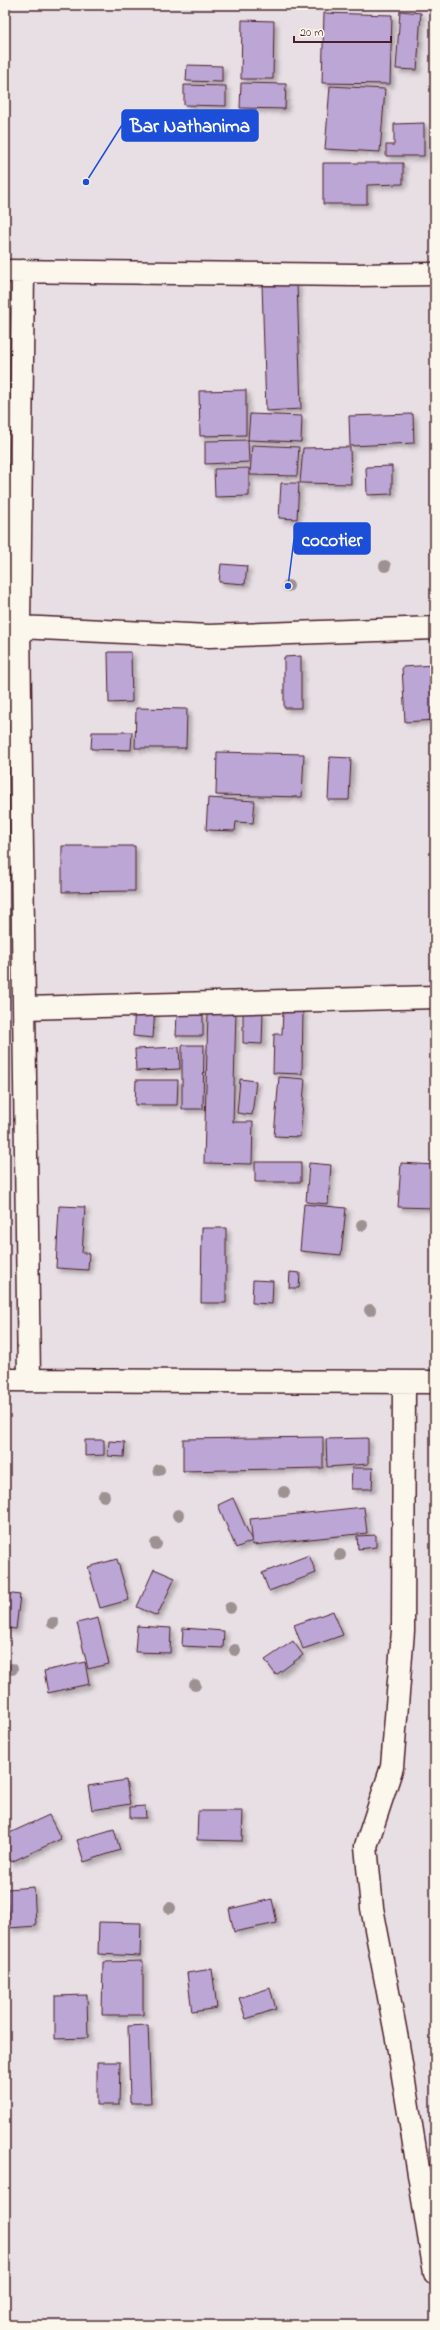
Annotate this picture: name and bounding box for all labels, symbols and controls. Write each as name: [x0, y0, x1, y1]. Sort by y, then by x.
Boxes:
scale bar: [294, 18, 391, 44]
text: 20 m: [300, 24, 323, 42]
callout: Bar Nathanima: [122, 110, 258, 141]
text: Bar Nathanima: [129, 114, 250, 141]
callout: cocotier: [294, 523, 370, 554]
text: cocotier: [302, 528, 364, 555]

